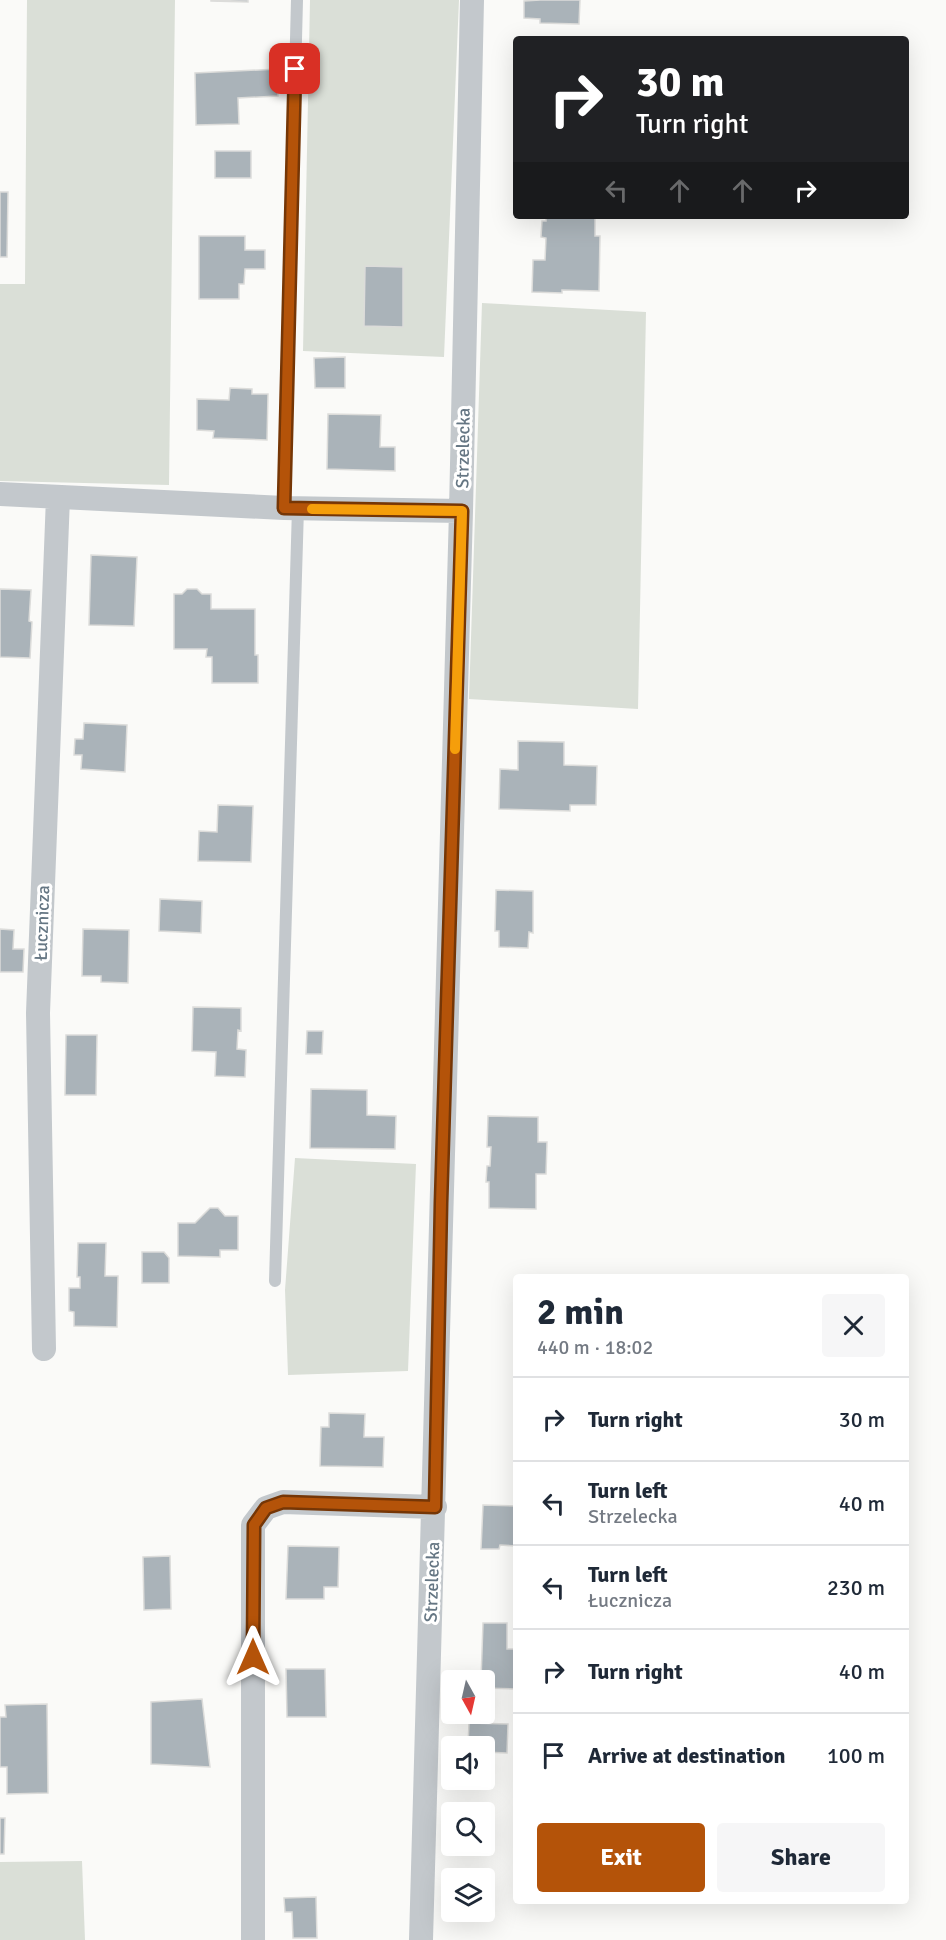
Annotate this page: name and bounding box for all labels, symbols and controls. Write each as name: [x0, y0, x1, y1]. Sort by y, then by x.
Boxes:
pin: [269, 43, 320, 94]
icon: arrive: [278, 52, 311, 85]
text: 30 m: [636, 57, 725, 108]
icon: right: [537, 60, 615, 138]
text: Turn right: [636, 108, 749, 141]
icon: left: [600, 174, 633, 207]
icon: ahead: [663, 174, 696, 207]
icon: ahead: [726, 174, 759, 207]
icon: right: [789, 174, 822, 207]
street label: Strzelecka: [451, 408, 475, 488]
street label: Łucznicza: [30, 885, 54, 961]
text: 2 min: [537, 1290, 624, 1335]
button: close: [822, 1294, 885, 1357]
text: 440 m · 18:02: [537, 1335, 653, 1360]
icon: right: [537, 1403, 570, 1436]
text: Turn right: [588, 1406, 683, 1433]
text: 30 m: [839, 1406, 885, 1433]
text: Turn left: [588, 1477, 668, 1504]
icon: left: [537, 1487, 570, 1520]
text: 40 m: [839, 1490, 885, 1517]
text: Strzelecka: [588, 1504, 678, 1529]
street label: Strzelecka: [420, 1541, 444, 1623]
text: Turn left: [588, 1561, 668, 1588]
icon: left: [537, 1571, 570, 1604]
text: 230 m: [827, 1574, 885, 1601]
text: Łucznicza: [588, 1588, 672, 1613]
position arrow: [221, 1625, 285, 1689]
icon: right: [537, 1655, 570, 1688]
text: Turn right: [588, 1658, 683, 1685]
text: 40 m: [839, 1658, 885, 1685]
north arrow: [441, 1670, 495, 1724]
map controls: [441, 1670, 495, 1922]
button: sound: [441, 1736, 495, 1790]
icon: arrive: [537, 1739, 570, 1772]
text: Arrive at destination: [588, 1742, 785, 1769]
text: 100 m: [827, 1742, 885, 1769]
button: search: [441, 1802, 495, 1856]
button: Exit: [537, 1823, 705, 1892]
button: Share: [717, 1823, 885, 1892]
button: layers: [441, 1868, 495, 1922]

